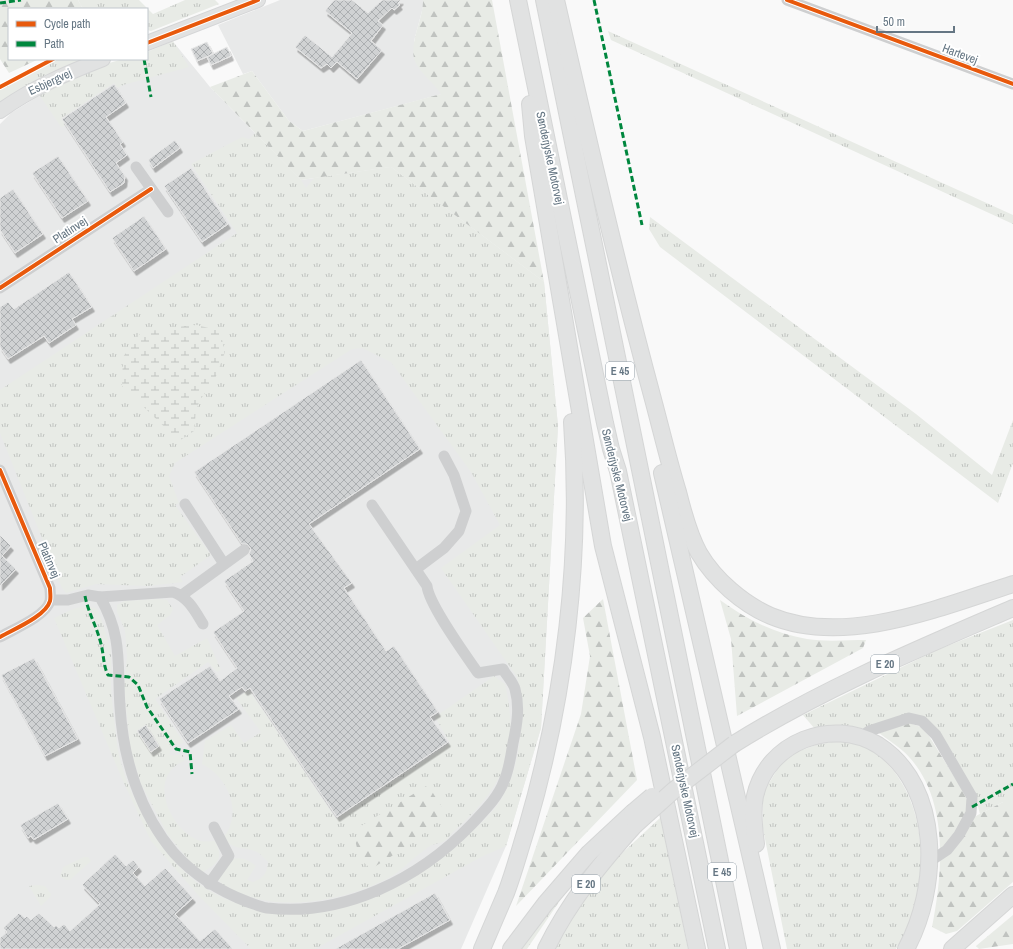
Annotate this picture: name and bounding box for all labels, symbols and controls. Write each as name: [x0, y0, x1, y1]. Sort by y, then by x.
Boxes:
legend: [8, 8, 148, 60]
scale bar: [877, 8, 954, 34]
text: 50 m: [883, 14, 905, 30]
text: Cycle path: [44, 16, 91, 32]
text: Path: [44, 36, 64, 52]
street label: Hartevej: [940, 40, 980, 68]
street label: Esbjergvej: [26, 65, 74, 99]
street label: Sønderjyske Motorvej: [532, 110, 568, 206]
street label: Platinvej: [50, 213, 90, 247]
road number: E 45: [606, 362, 634, 380]
street label: Sønderjyske Motorvej: [598, 427, 636, 523]
street label: Platinvej: [34, 539, 64, 581]
road number: E 20: [871, 655, 899, 673]
street label: Sønderjyske Motorvej: [667, 743, 703, 839]
road number: E 45: [708, 863, 736, 881]
road number: E 20: [572, 875, 600, 893]

